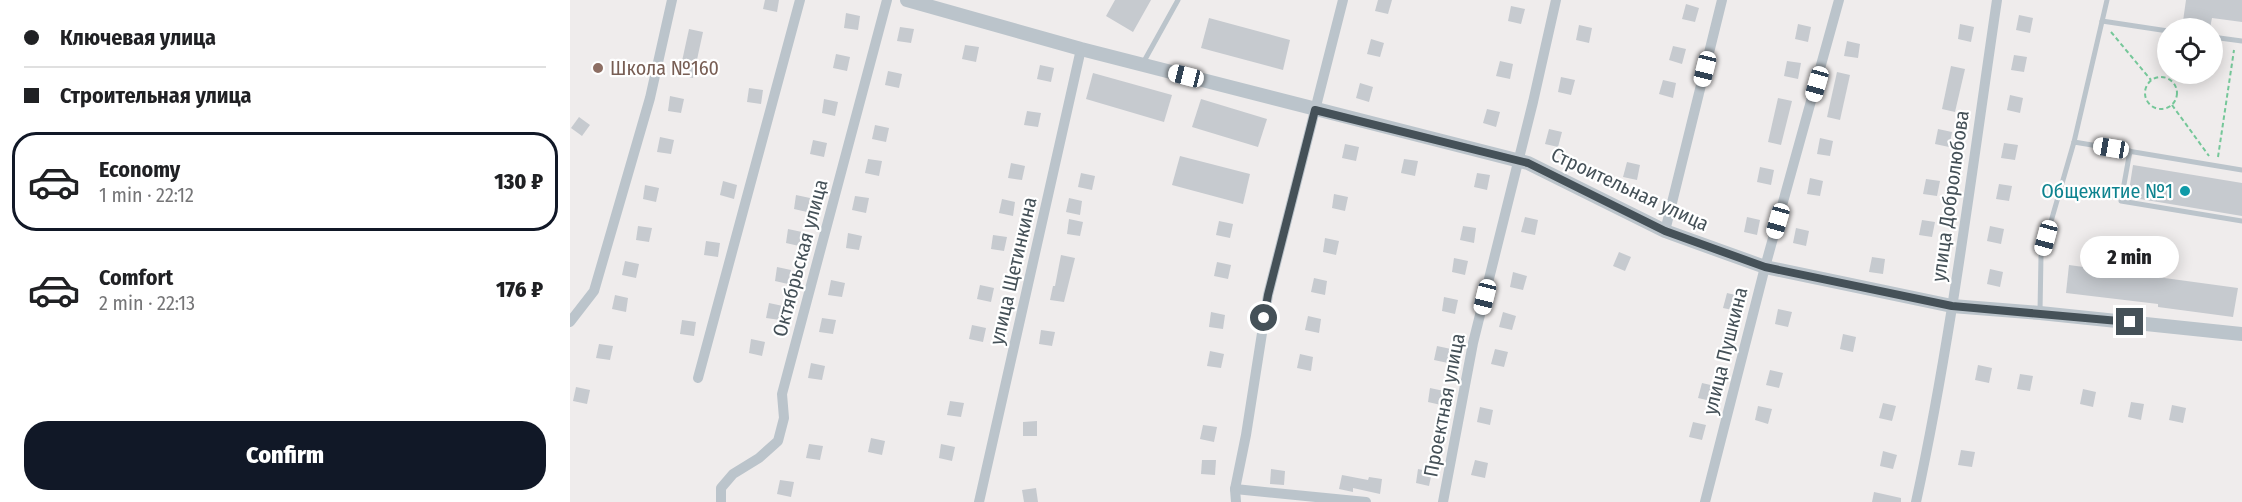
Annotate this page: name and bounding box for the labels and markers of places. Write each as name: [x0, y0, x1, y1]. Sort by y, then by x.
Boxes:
place label: Школа №160: [610, 56, 719, 80]
marker: Школа №160: [591, 61, 605, 75]
place label: Общежитие №1: [2041, 179, 2173, 203]
marker: Общежитие №1: [2178, 184, 2192, 198]

